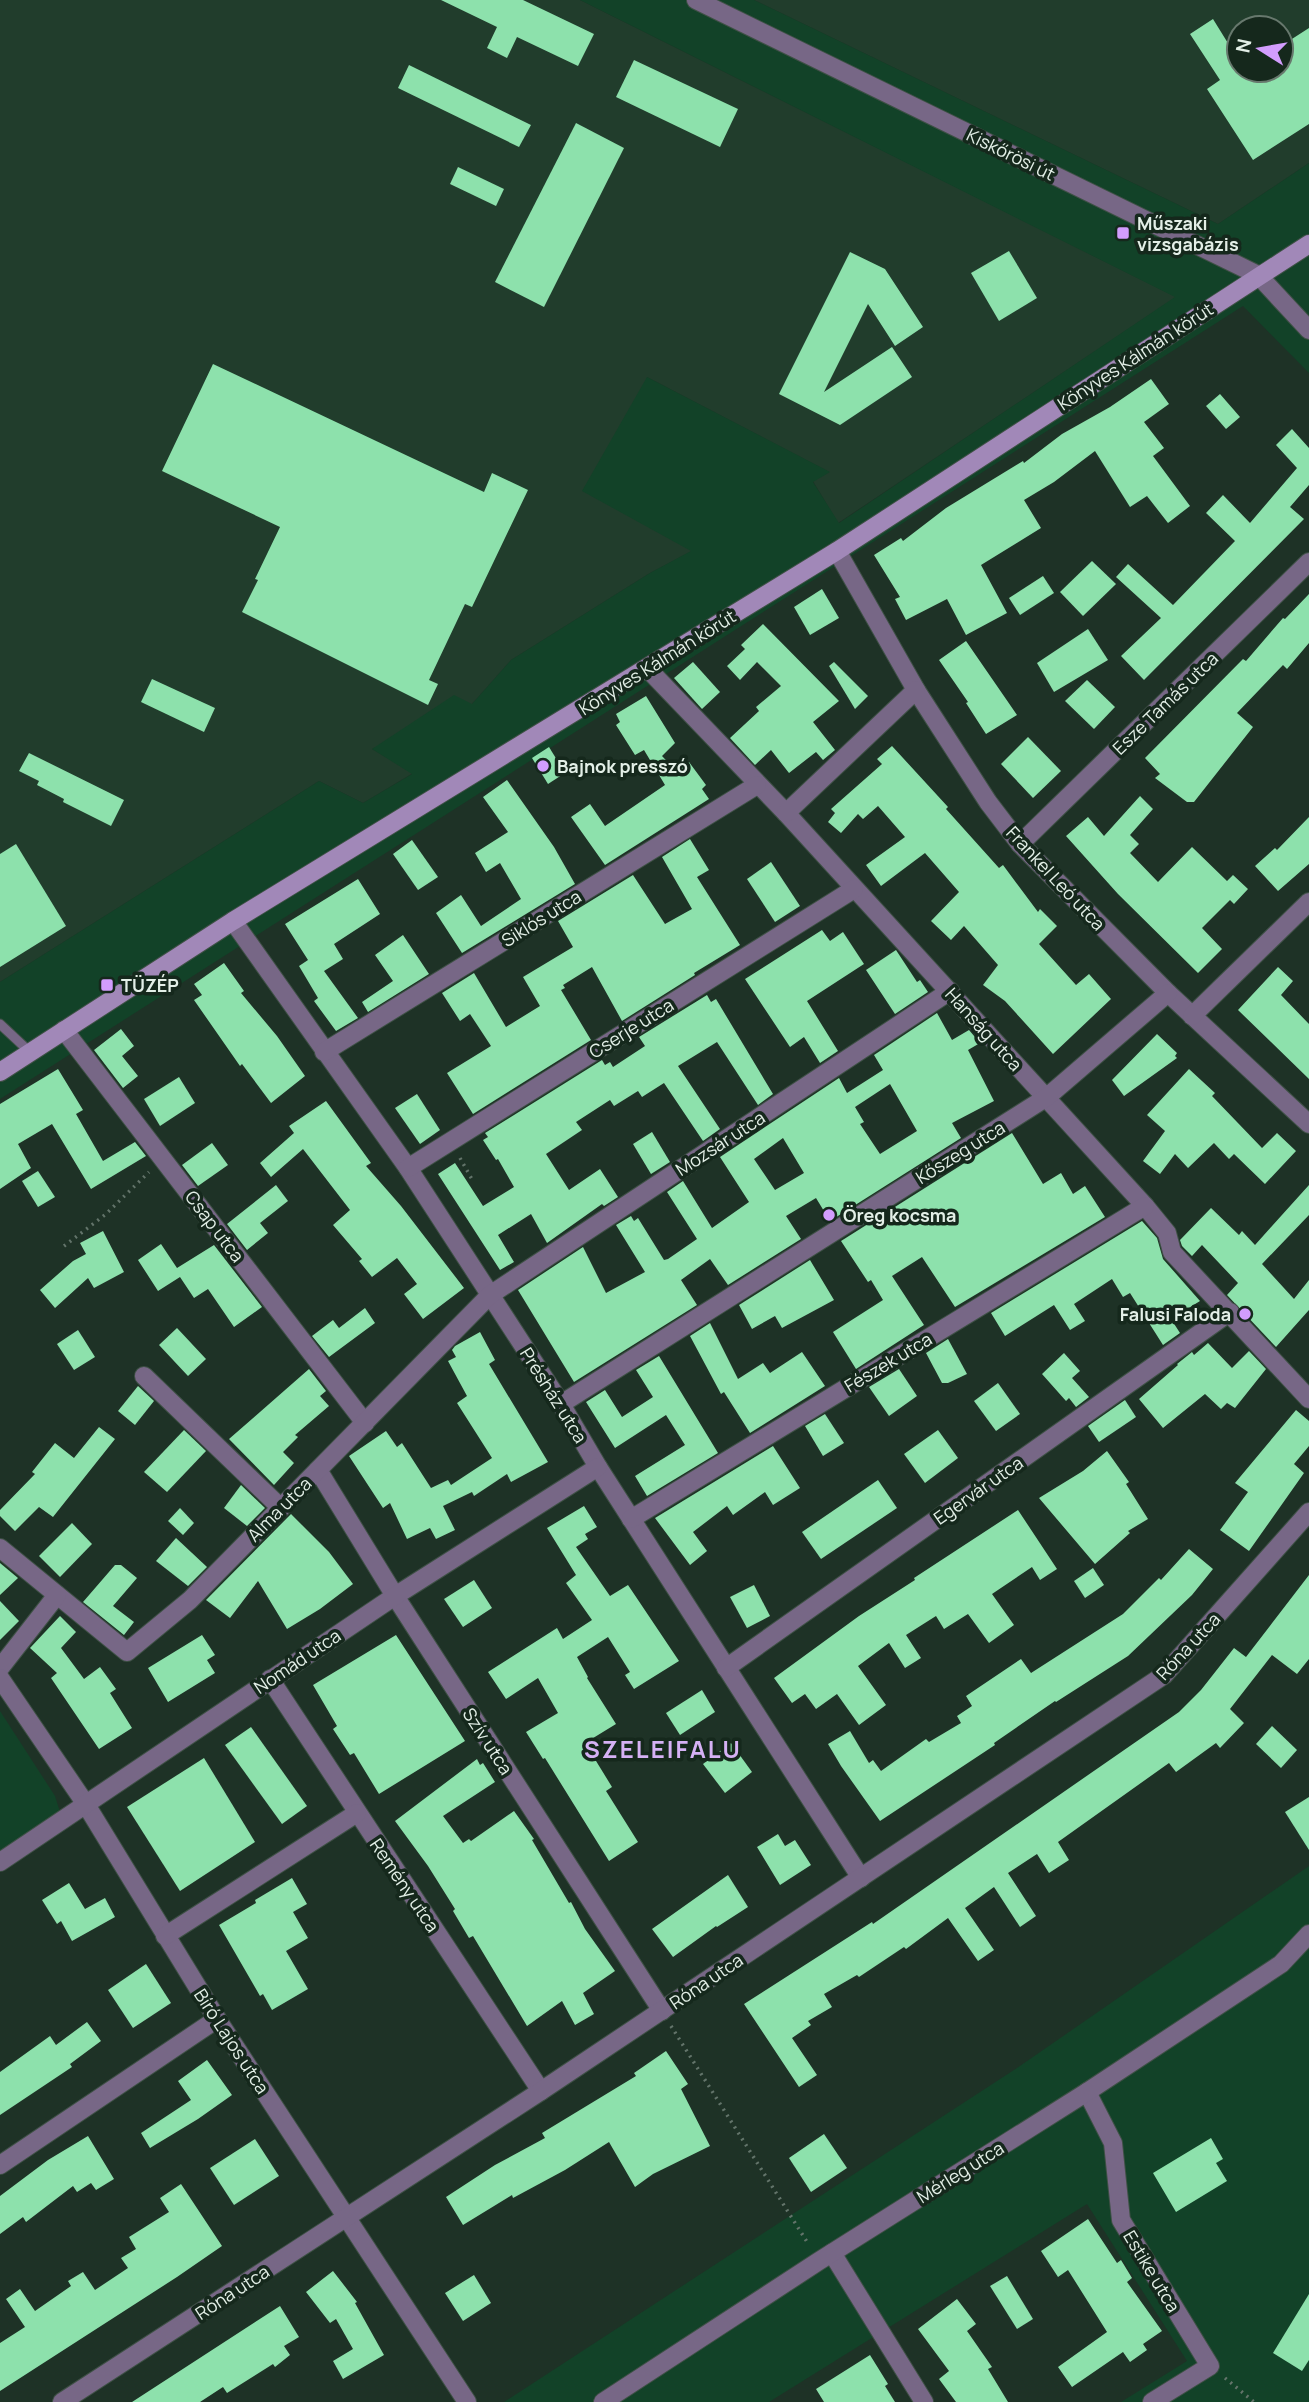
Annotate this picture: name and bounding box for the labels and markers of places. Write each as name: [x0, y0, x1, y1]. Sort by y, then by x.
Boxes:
place label: Műszaki vizsgabázis: [1137, 211, 1239, 256]
marker: Műszaki vizsgabázis: [1115, 225, 1131, 241]
place label: Bajnok presszó: [557, 754, 688, 778]
marker: Bajnok presszó: [535, 758, 551, 774]
place label: TÜZÉP: [121, 973, 179, 997]
marker: TÜZÉP: [99, 977, 115, 993]
place label: Öreg kocsma: [843, 1203, 956, 1227]
marker: Öreg kocsma: [821, 1207, 837, 1223]
place label: Falusi Faloda: [1120, 1302, 1231, 1326]
marker: Falusi Faloda: [1237, 1306, 1253, 1322]

